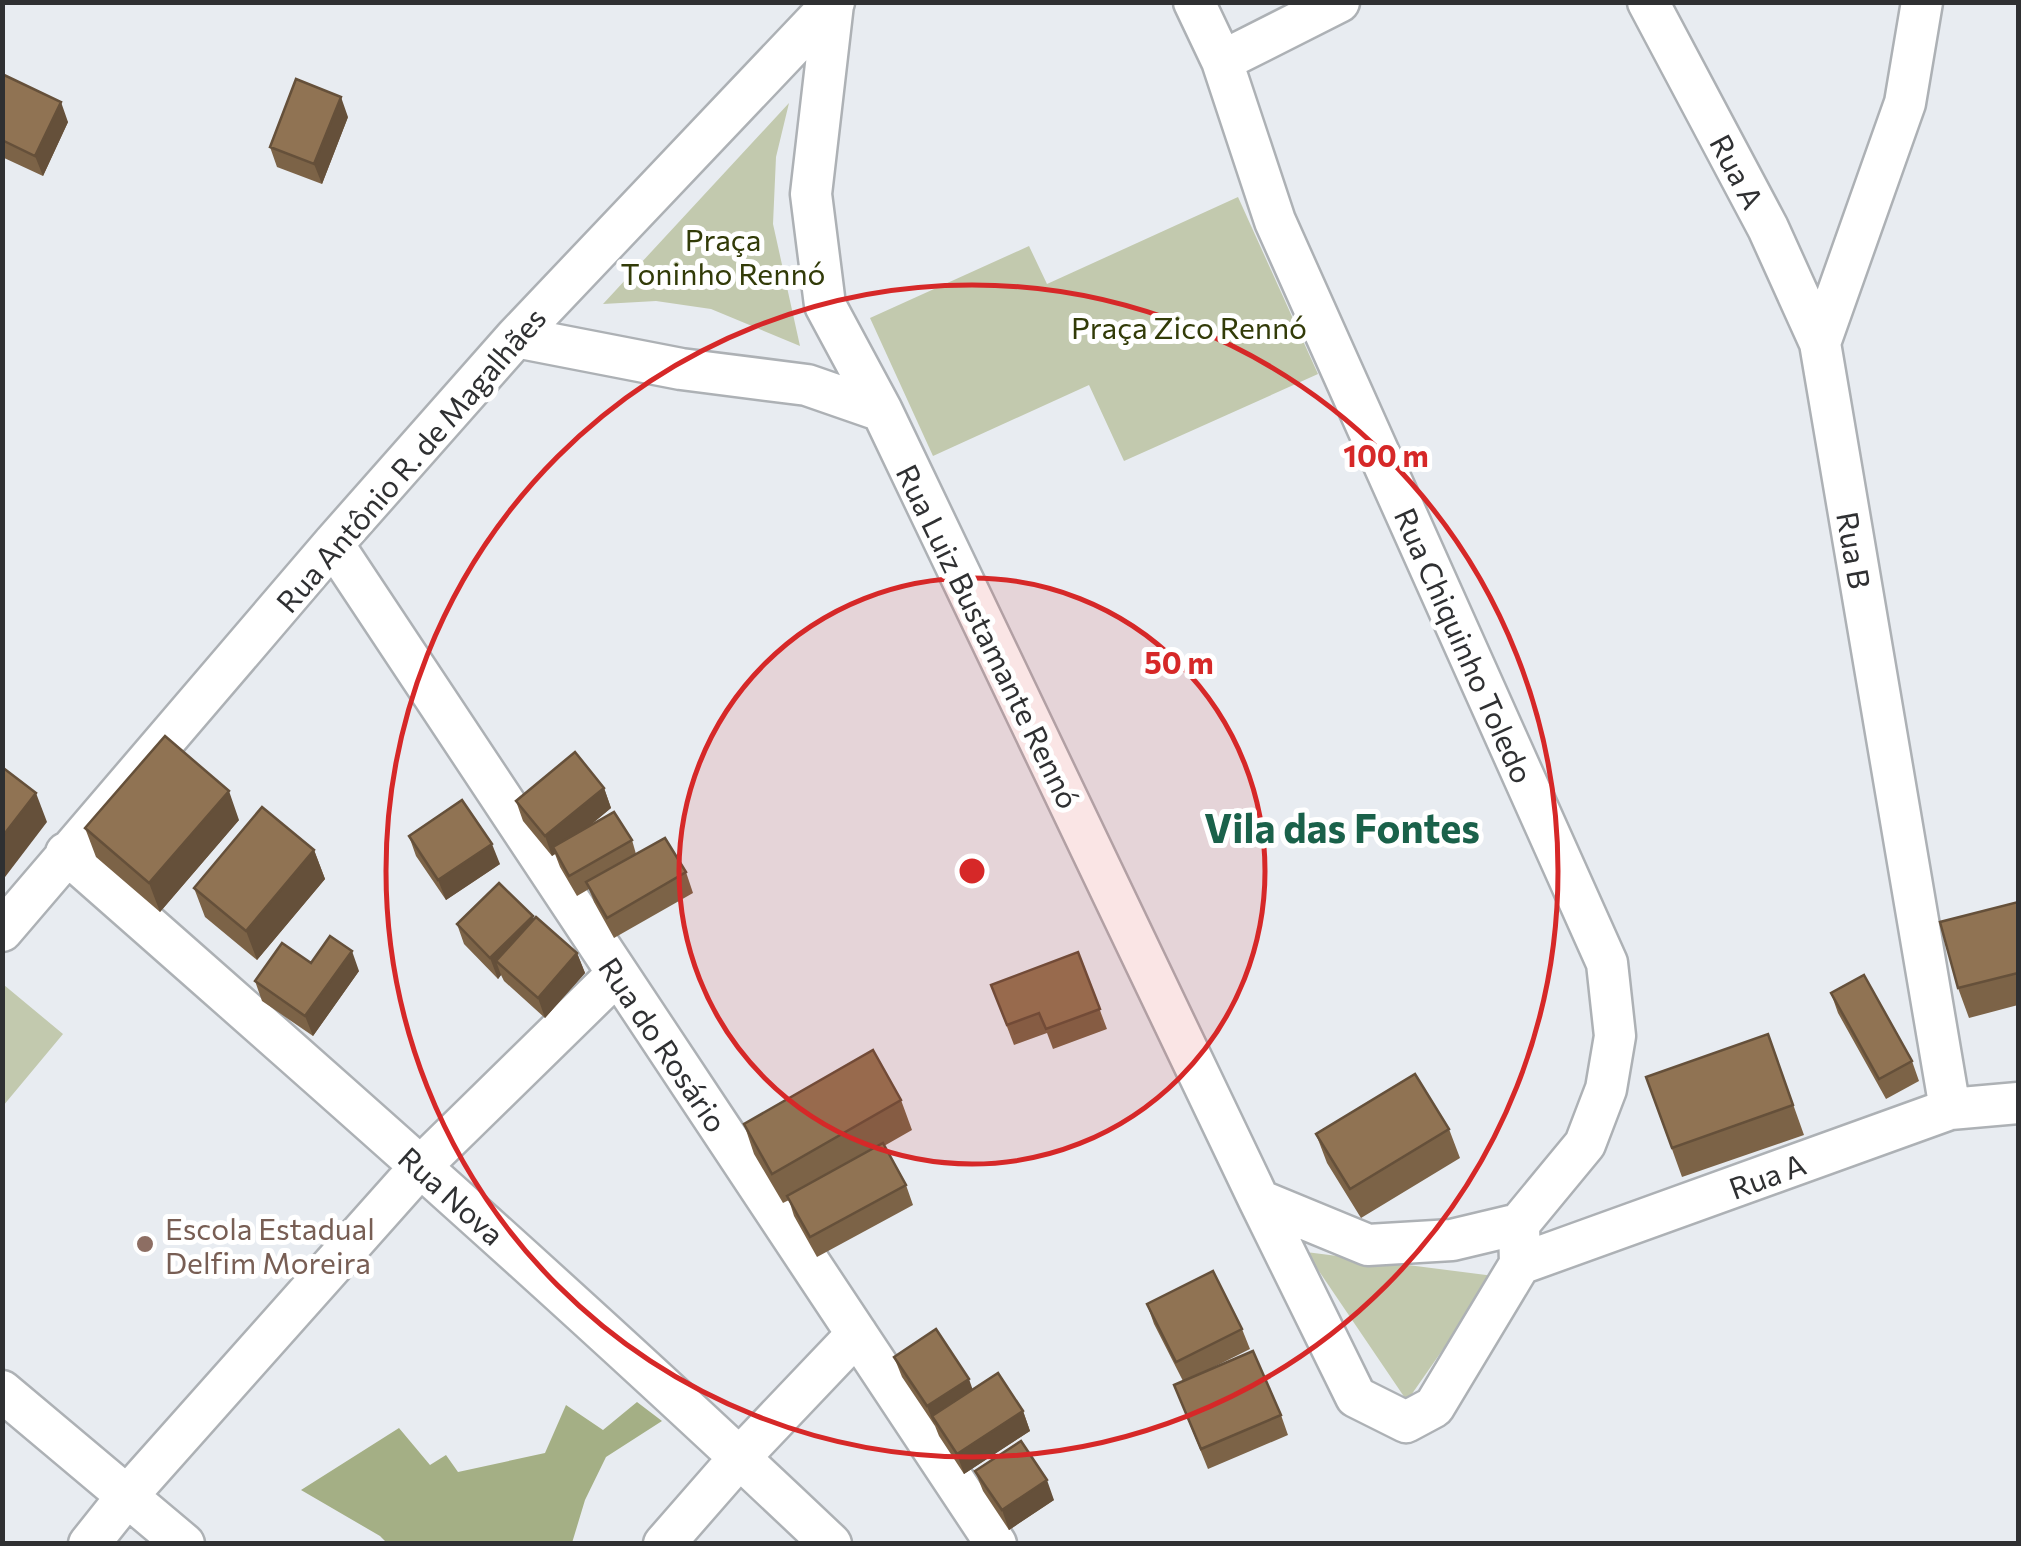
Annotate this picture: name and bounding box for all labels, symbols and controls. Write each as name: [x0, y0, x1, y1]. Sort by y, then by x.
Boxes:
street label: Rua A: [1703, 128, 1773, 214]
park label: Praça Toninho Rennó: [620, 220, 826, 291]
street label: Rua Antônio R. de Magalhães: [267, 299, 553, 619]
park label: Praça Zico Rennó: [1071, 308, 1307, 345]
text: 100 m: [1343, 436, 1429, 473]
street label: Rua Luiz Bustamante Rennó: [890, 458, 1088, 814]
street label: Rua Chiquinho Toledo: [1388, 502, 1542, 788]
street label: Rua B: [1830, 509, 1880, 591]
text: 50 m: [1144, 643, 1214, 680]
district label: Vila das Fontes: [1204, 802, 1480, 851]
centre of rings: [954, 853, 990, 889]
street label: Rua do Rosário: [592, 950, 736, 1138]
street label: Rua Nova: [392, 1138, 512, 1252]
street label: Rua A: [1724, 1144, 1810, 1206]
place label: Escola Estadual Delfim Moreira: [165, 1209, 375, 1280]
marker: Escola Estadual Delfim Moreira: [134, 1233, 156, 1255]

